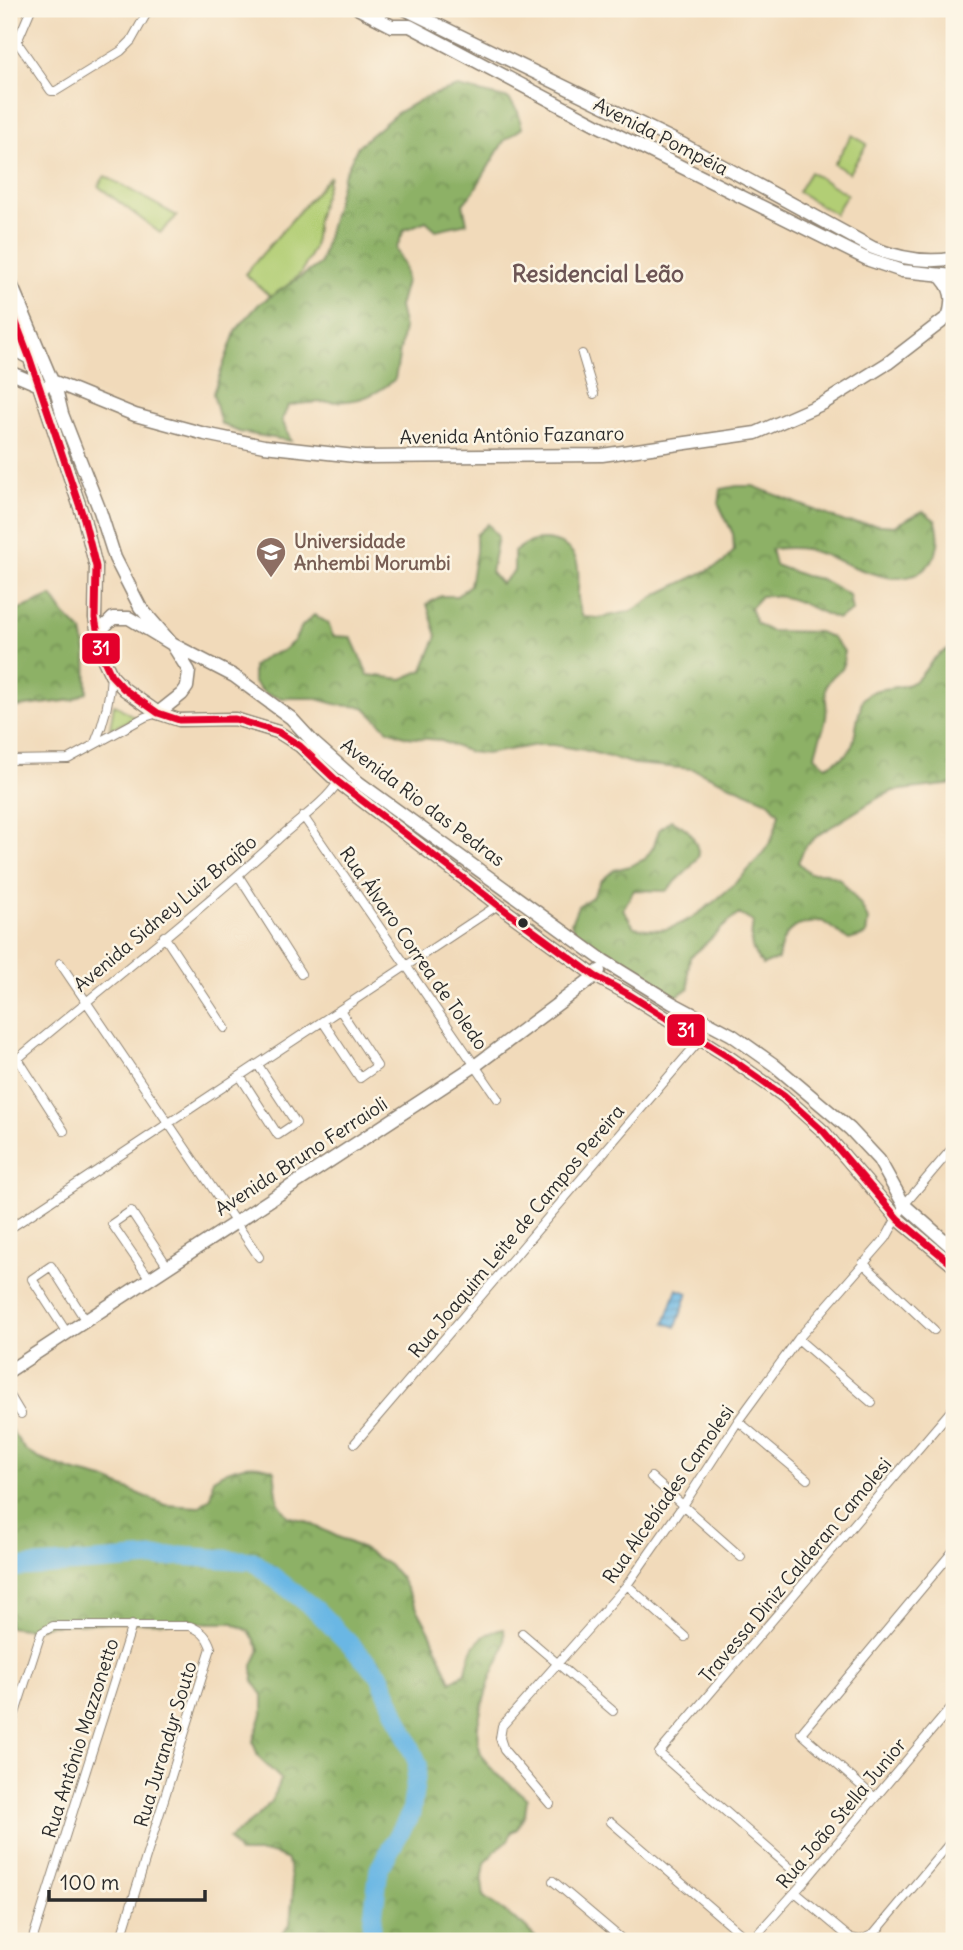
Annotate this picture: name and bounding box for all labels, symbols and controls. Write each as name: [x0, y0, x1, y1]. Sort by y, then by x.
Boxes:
street label: Avenida Pompéia: [590, 92, 732, 180]
district label: Residencial Leão: [512, 259, 684, 288]
street label: Avenida Antônio Fazanaro: [400, 421, 624, 449]
place label: Universidade Anhembi Morumbi: [294, 529, 451, 575]
school or university icon: Universidade Anhembi Morumbi: [254, 535, 288, 579]
line badge: 31: [81, 632, 121, 665]
text: 31: [92, 636, 110, 660]
street label: Avenida Rio das Pedras: [336, 732, 510, 872]
street label: Avenida Sidney Luiz Brajão: [69, 829, 261, 997]
street label: Rua Álvaro Correa de Toledo: [335, 842, 493, 1054]
unlabelled marker: [516, 916, 530, 930]
line badge: 31: [666, 1013, 706, 1047]
text: 31: [677, 1018, 695, 1042]
street label: Avenida Bruno Ferraioli: [210, 1091, 392, 1221]
street label: Rua Joaquim Leite de Campos Pereira: [403, 1099, 629, 1362]
street label: Rua Alcebíades Camolesi: [597, 1400, 739, 1588]
street label: Travessa Diniz Calderan Camolesi: [694, 1453, 896, 1687]
street label: Rua Antônio Mazzonetto: [36, 1635, 124, 1841]
street label: Rua Jurandyr Souto: [128, 1658, 202, 1830]
street label: Rua João Stella Junior: [771, 1732, 911, 1893]
scale bar: [49, 1859, 205, 1903]
text: 100 m: [60, 1869, 119, 1896]

